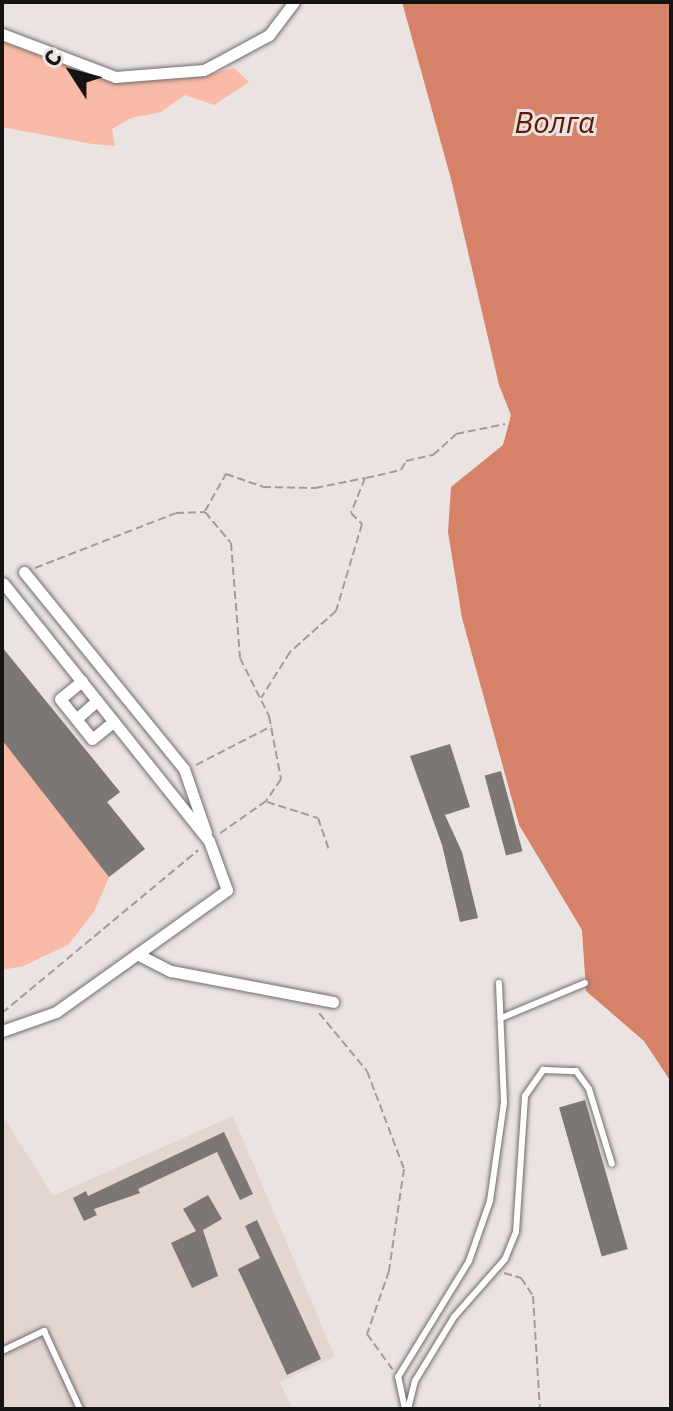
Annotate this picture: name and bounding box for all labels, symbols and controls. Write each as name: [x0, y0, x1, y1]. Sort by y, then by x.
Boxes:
north arrow: [32, 32, 112, 112]
text: С: [36, 43, 68, 72]
water label: Волга: [515, 104, 595, 140]

